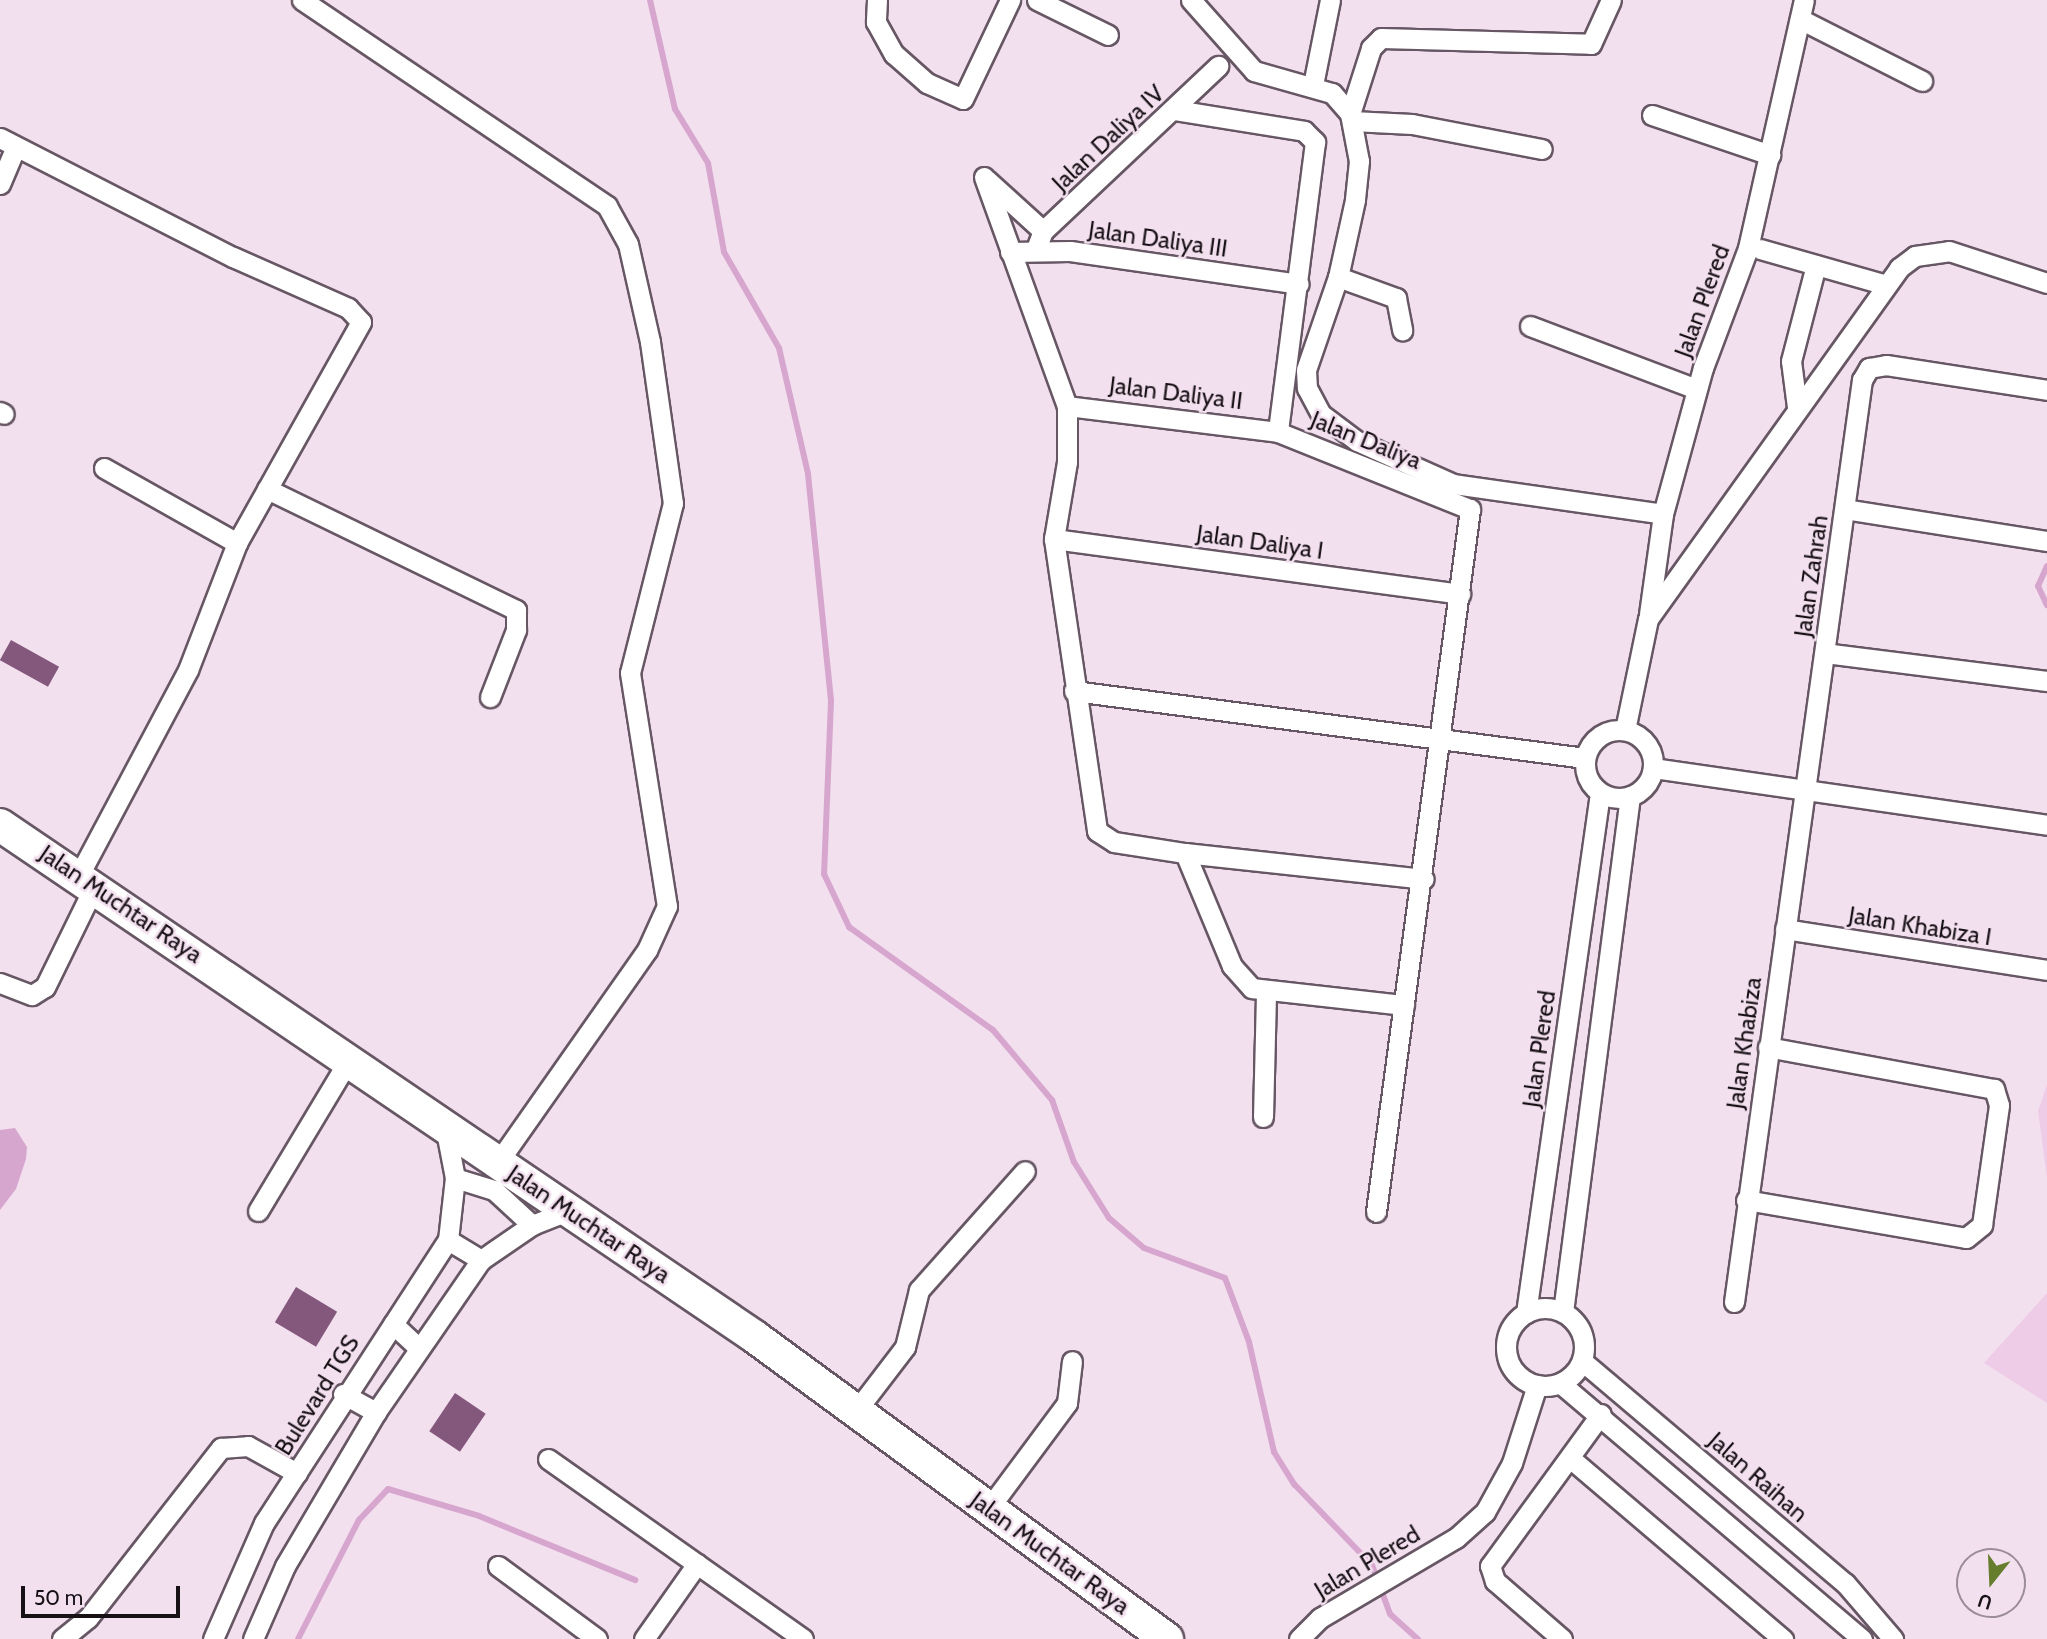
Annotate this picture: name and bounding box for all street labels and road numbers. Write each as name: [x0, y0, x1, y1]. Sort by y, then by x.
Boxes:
street label: Jalan Daliya IV: [1046, 79, 1170, 197]
street label: Jalan Daliya III: [1087, 215, 1229, 263]
street label: Jalan Plered: [1668, 241, 1736, 361]
street label: Jalan Daliya II: [1108, 371, 1244, 415]
street label: Jalan Daliya: [1307, 405, 1425, 475]
street label: Jalan Zahrah: [1788, 513, 1834, 639]
street label: Jalan Daliya I: [1195, 519, 1325, 565]
street label: Jalan Muchtar Raya: [34, 839, 208, 969]
street label: Jalan Khabiza I: [1847, 900, 1993, 952]
street label: Jalan Khabiza: [1721, 975, 1767, 1111]
street label: Jalan Plered: [1517, 989, 1561, 1109]
street label: Jalan Muchtar Raya: [502, 1159, 676, 1289]
street label: Bulevard TGS: [269, 1330, 365, 1460]
street label: Jalan Raihan: [1702, 1426, 1814, 1528]
street label: Jalan Muchtar Raya: [965, 1485, 1135, 1621]
street label: Jalan Plered: [1309, 1519, 1425, 1605]

